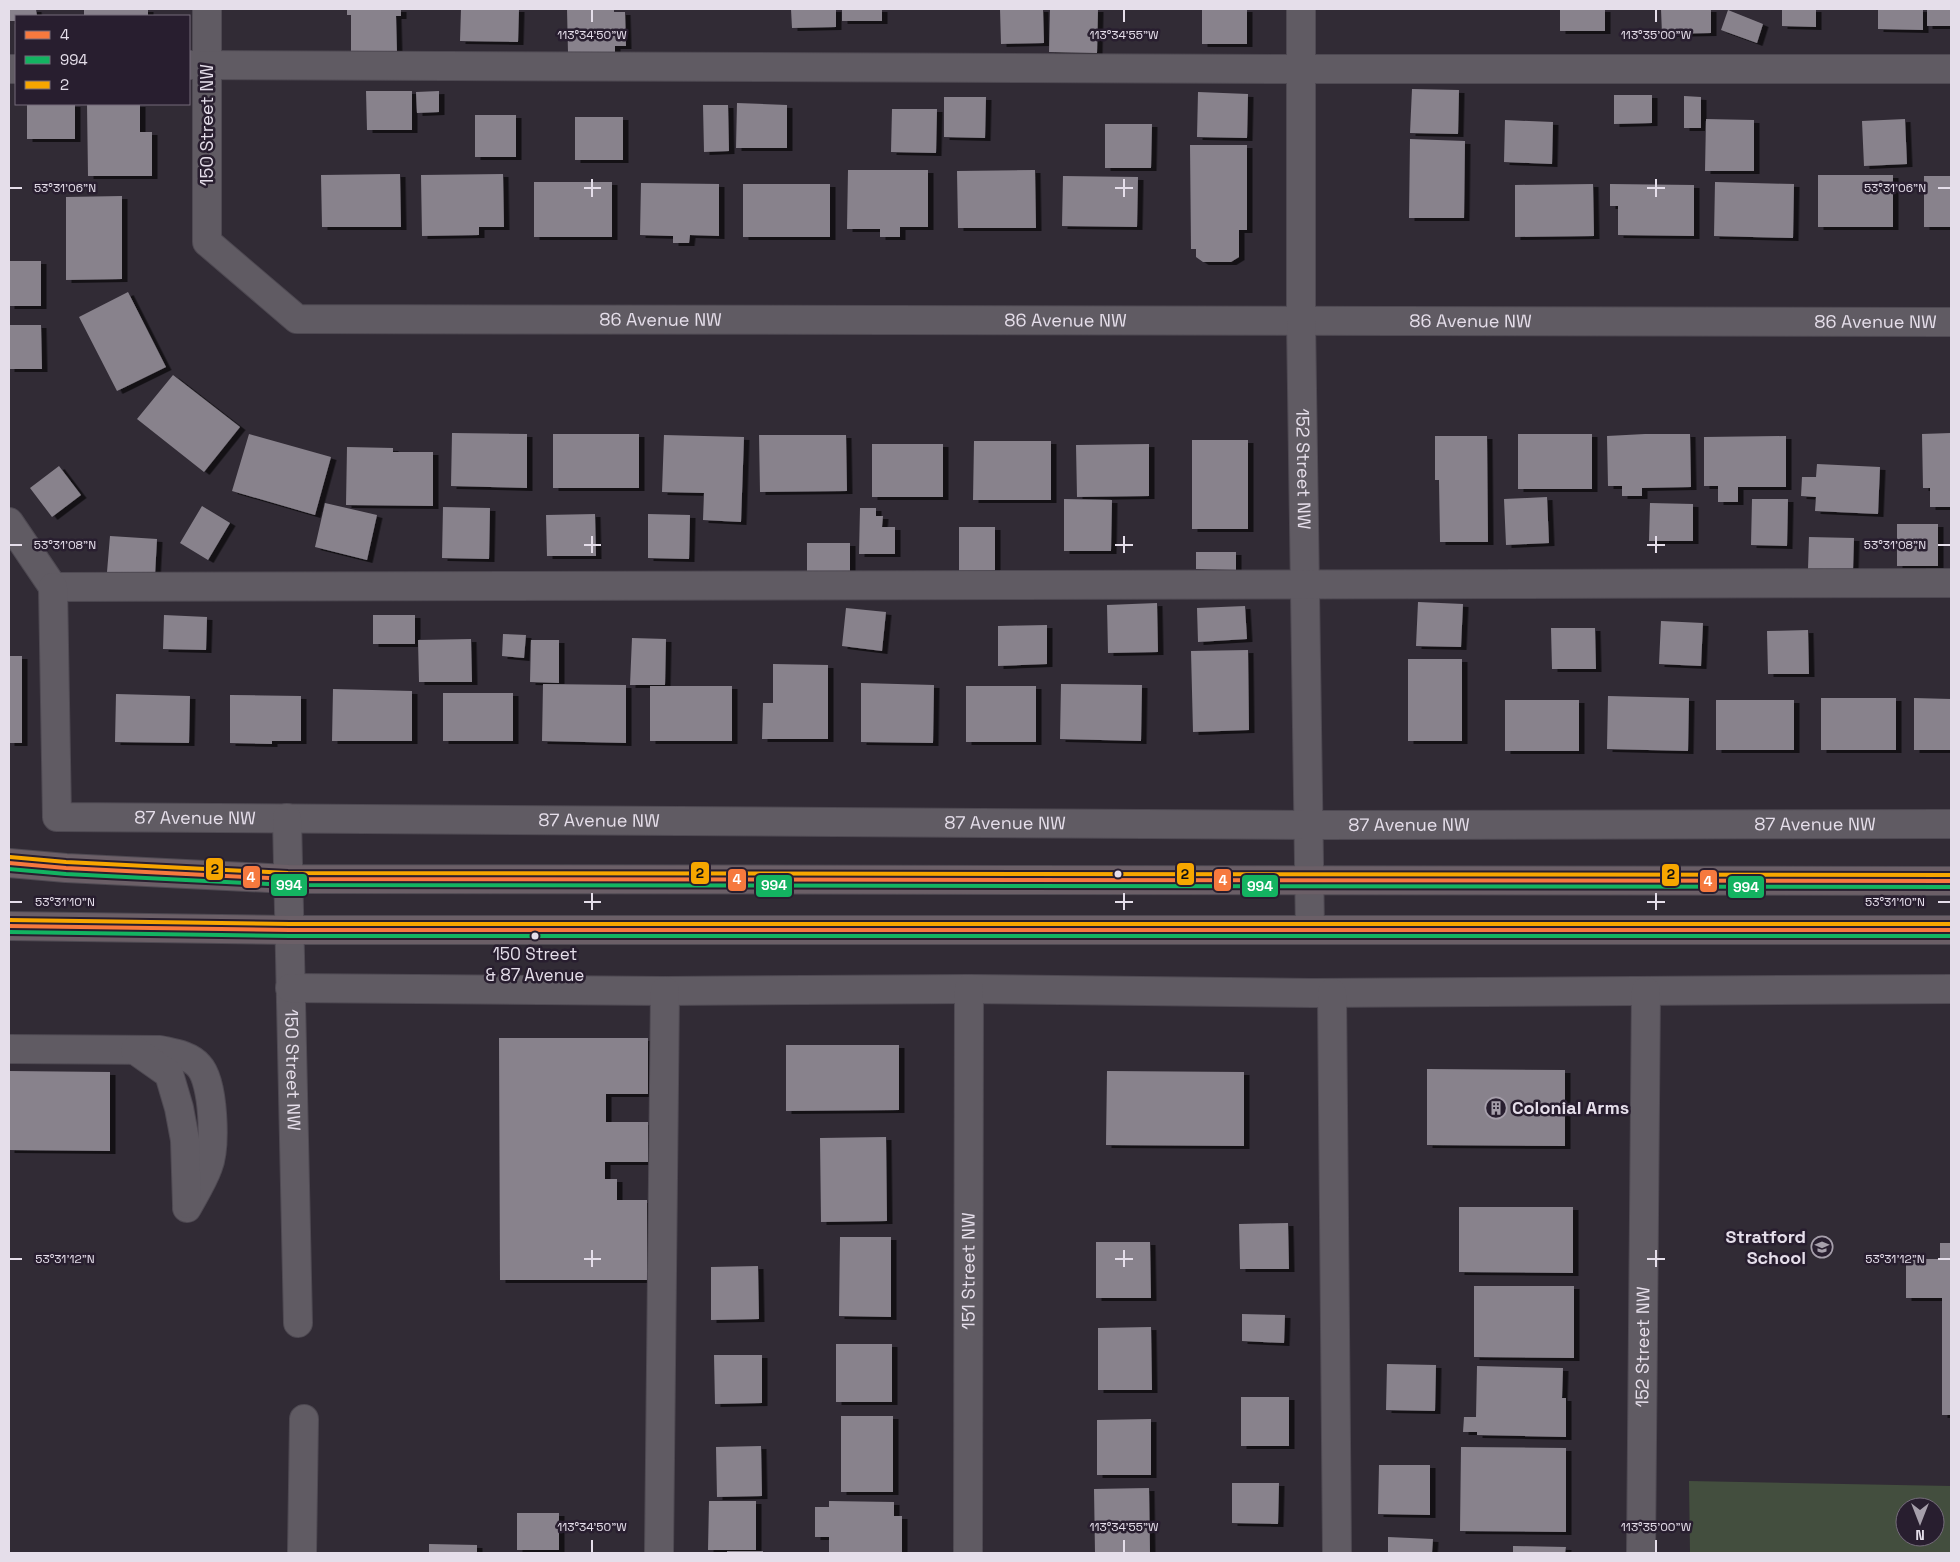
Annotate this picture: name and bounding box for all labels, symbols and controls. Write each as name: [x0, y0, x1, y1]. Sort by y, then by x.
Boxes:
legend: [15, 15, 190, 105]
text: 4: [60, 25, 69, 44]
text: 113°34'50"W: [557, 27, 627, 43]
text: 113°34'55"W: [1089, 27, 1159, 43]
text: 113°35'00"W: [1621, 27, 1692, 43]
text: 994: [60, 50, 88, 69]
street label: 150 Street NW: [195, 64, 218, 186]
text: 2: [60, 75, 69, 94]
text: 53°31'06"N: [34, 180, 96, 196]
text: 53°31'06"N: [1864, 180, 1926, 196]
street label: 86 Avenue NW: [599, 308, 722, 331]
street label: 86 Avenue NW: [1004, 308, 1127, 332]
street label: 86 Avenue NW: [1409, 309, 1532, 332]
street label: 86 Avenue NW: [1814, 310, 1937, 333]
street label: 152 Street NW: [1291, 408, 1316, 530]
text: 53°31'08"N: [34, 537, 96, 553]
text: 53°31'08"N: [1864, 537, 1926, 553]
street label: 87 Avenue NW: [134, 805, 256, 829]
street label: 87 Avenue NW: [538, 808, 660, 832]
street label: 87 Avenue NW: [944, 811, 1066, 834]
street label: 87 Avenue NW: [1754, 812, 1876, 835]
street label: 87 Avenue NW: [1348, 813, 1470, 836]
line badge: 2: [205, 857, 224, 881]
text: 2: [211, 860, 219, 878]
line badge: 2: [690, 861, 710, 885]
line badge: 2: [1176, 862, 1195, 886]
line badge: 2: [1661, 863, 1680, 887]
text: 2: [696, 864, 704, 882]
line badge: 4: [242, 865, 261, 889]
text: 2: [1181, 865, 1189, 883]
text: 2: [1667, 865, 1675, 883]
text: 4: [247, 868, 256, 886]
line badge: 4: [727, 868, 747, 892]
line badge: 4: [1213, 868, 1232, 892]
unlabelled marker: [1113, 869, 1123, 879]
line badge: 4: [1699, 869, 1718, 893]
text: 4: [733, 870, 742, 888]
text: 4: [1219, 871, 1228, 889]
text: 4: [1704, 872, 1713, 890]
line badge: 994: [270, 873, 308, 897]
line badge: 994: [755, 874, 793, 898]
line badge: 994: [1241, 874, 1279, 898]
line badge: 994: [1727, 875, 1765, 899]
text: 994: [276, 876, 302, 894]
text: 994: [761, 876, 787, 894]
text: 994: [1247, 877, 1273, 895]
text: 994: [1733, 878, 1759, 896]
text: 53°31'10"N: [35, 894, 95, 910]
text: 53°31'10"N: [1865, 894, 1925, 910]
marker: 150 Street & 87 Avenue: [530, 931, 540, 941]
place label: 150 Street & 87 Avenue: [486, 943, 584, 986]
street label: 150 Street NW: [280, 1009, 306, 1131]
building icon: Colonial Arms: [1484, 1096, 1508, 1120]
place label: Colonial Arms: [1512, 1096, 1629, 1119]
street label: 151 Street NW: [956, 1212, 980, 1330]
place label: Stratford School: [1726, 1225, 1806, 1269]
school or university icon: Stratford School: [1810, 1235, 1834, 1259]
text: 53°31'12"N: [35, 1251, 95, 1267]
text: 53°31'12"N: [1865, 1251, 1925, 1267]
street label: 152 Street NW: [1630, 1286, 1654, 1408]
north arrow: [1895, 1497, 1945, 1547]
text: 113°34'50"W: [557, 1519, 627, 1535]
text: 113°34'55"W: [1089, 1519, 1159, 1535]
text: 113°35'00"W: [1621, 1519, 1692, 1535]
text: N: [1915, 1526, 1925, 1544]

